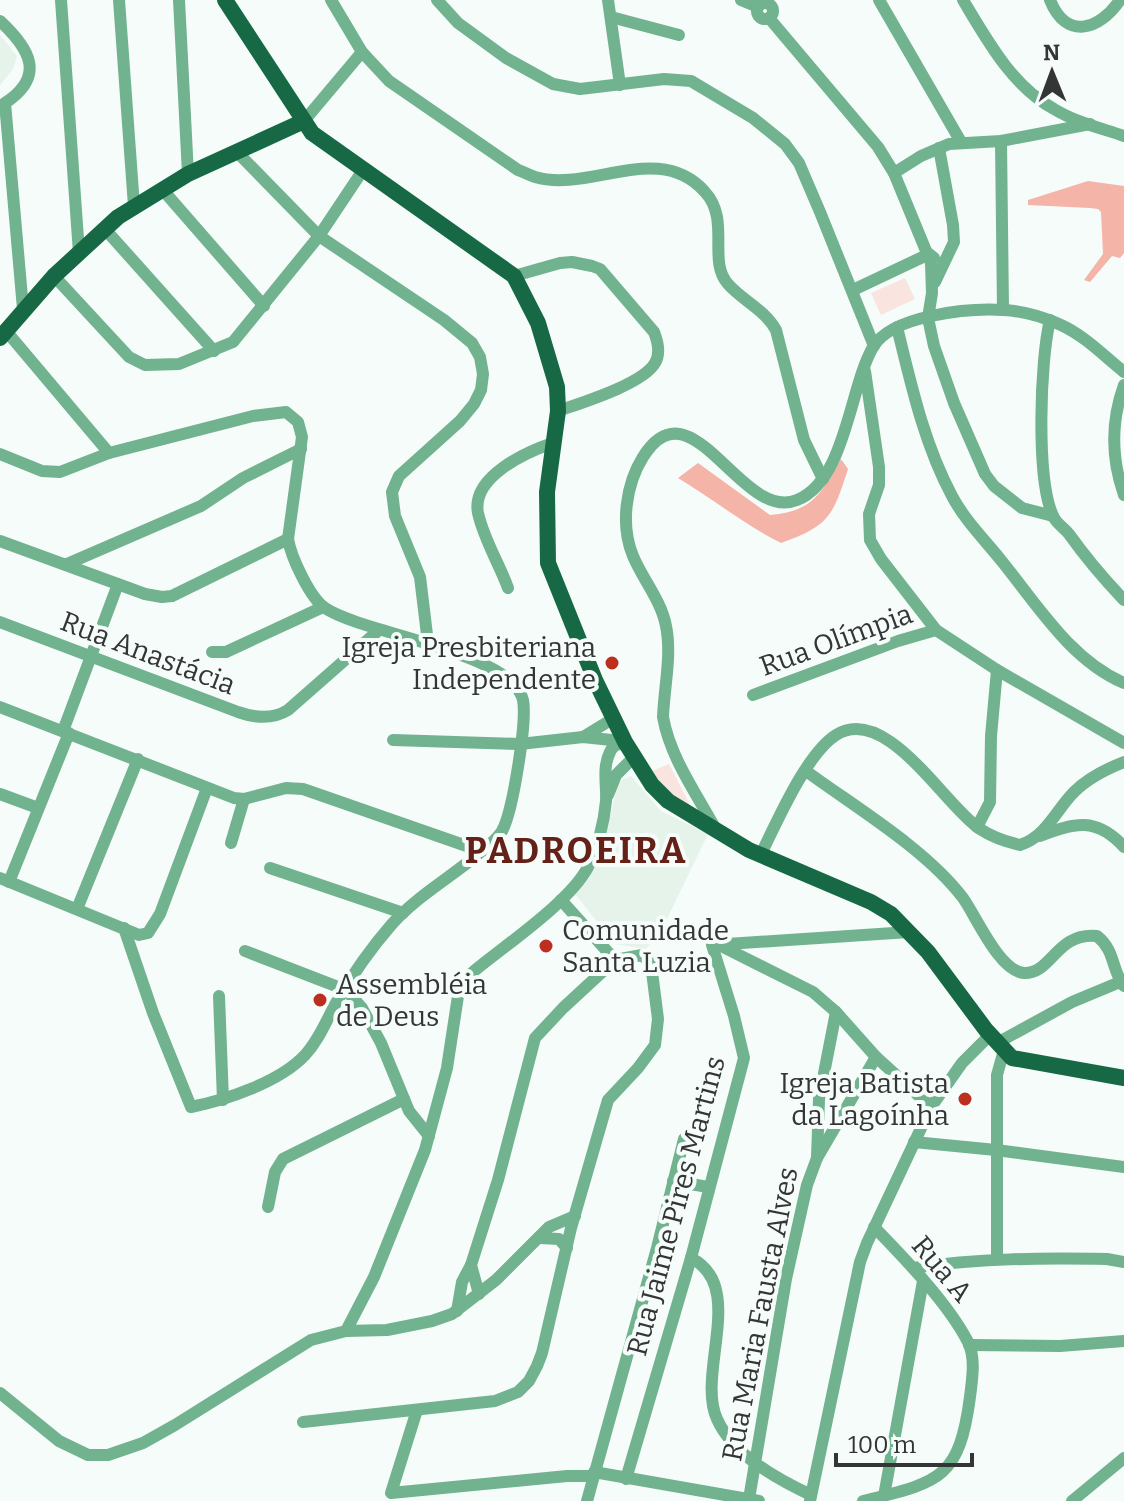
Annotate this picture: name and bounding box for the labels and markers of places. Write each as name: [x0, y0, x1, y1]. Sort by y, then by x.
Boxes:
place label: Igreja Presbiteriana Independente: [341, 631, 596, 696]
marker: Igreja Presbiteriana Independente: [603, 654, 621, 672]
place label: Comunidade Santa Luzia: [562, 914, 729, 979]
marker: Comunidade Santa Luzia: [537, 937, 555, 955]
place label: Assembléia de Deus: [336, 968, 487, 1033]
marker: Assembléia de Deus: [311, 991, 329, 1009]
place label: Igreja Batista da Lagoínha: [779, 1067, 949, 1132]
marker: Igreja Batista da Lagoínha: [956, 1090, 974, 1108]

